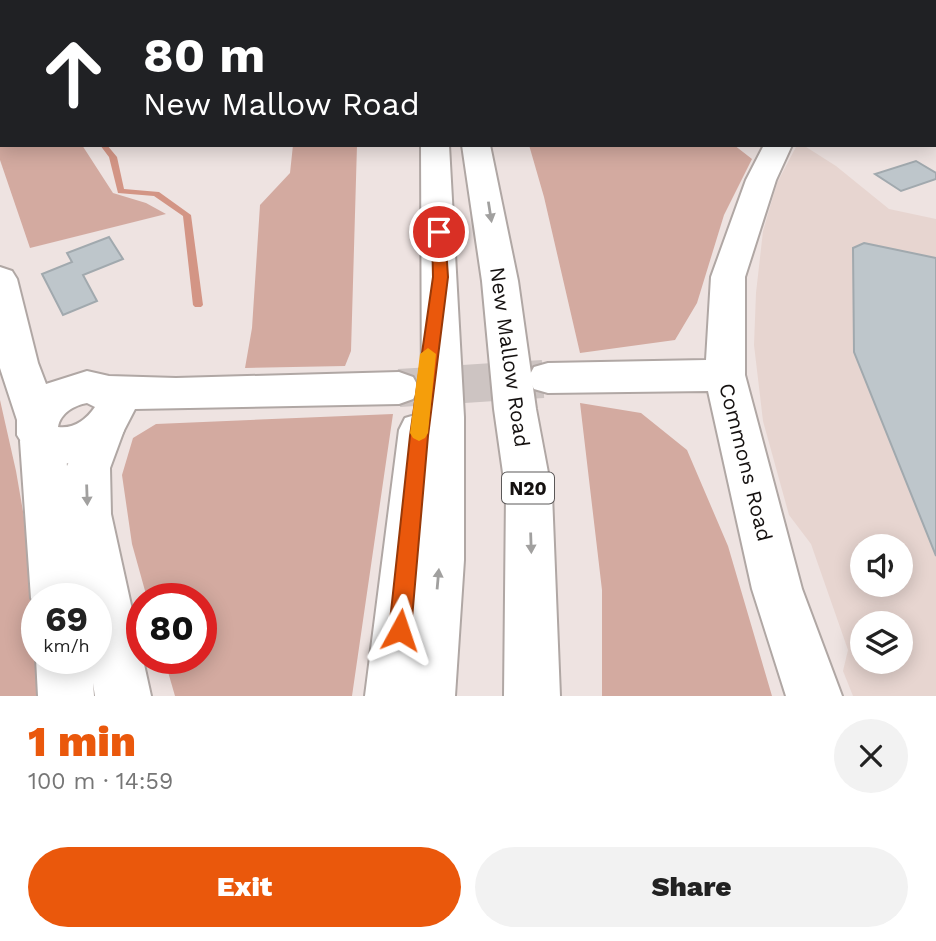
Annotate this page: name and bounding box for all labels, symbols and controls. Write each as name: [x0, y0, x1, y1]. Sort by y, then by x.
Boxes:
text: 80 m: [143, 26, 265, 84]
icon: ahead: [28, 28, 119, 119]
text: New Mallow Road: [143, 85, 420, 123]
one-way arrow: [485, 201, 496, 223]
pin: [409, 202, 469, 262]
icon: arrive: [420, 213, 458, 251]
street label: New Mallow Road: [485, 265, 535, 449]
street label: Commons Road: [714, 380, 778, 544]
road number: N20: [502, 472, 554, 503]
one-way arrow: [82, 485, 93, 507]
one-way arrow: [526, 532, 537, 554]
map controls: [850, 534, 913, 674]
button: sound: [850, 534, 913, 597]
one-way arrow: [433, 568, 444, 590]
speed limit sign: 80: [126, 583, 217, 674]
position arrow: [363, 593, 437, 667]
text: 69: [45, 598, 88, 640]
button: layers: [850, 611, 913, 674]
text: km/h: [43, 635, 90, 656]
text: 1 min: [28, 717, 136, 766]
button: close: [834, 719, 908, 793]
text: 100 m · 14:59: [28, 768, 173, 795]
button: Exit: [28, 847, 461, 927]
button: Share: [475, 847, 908, 927]

